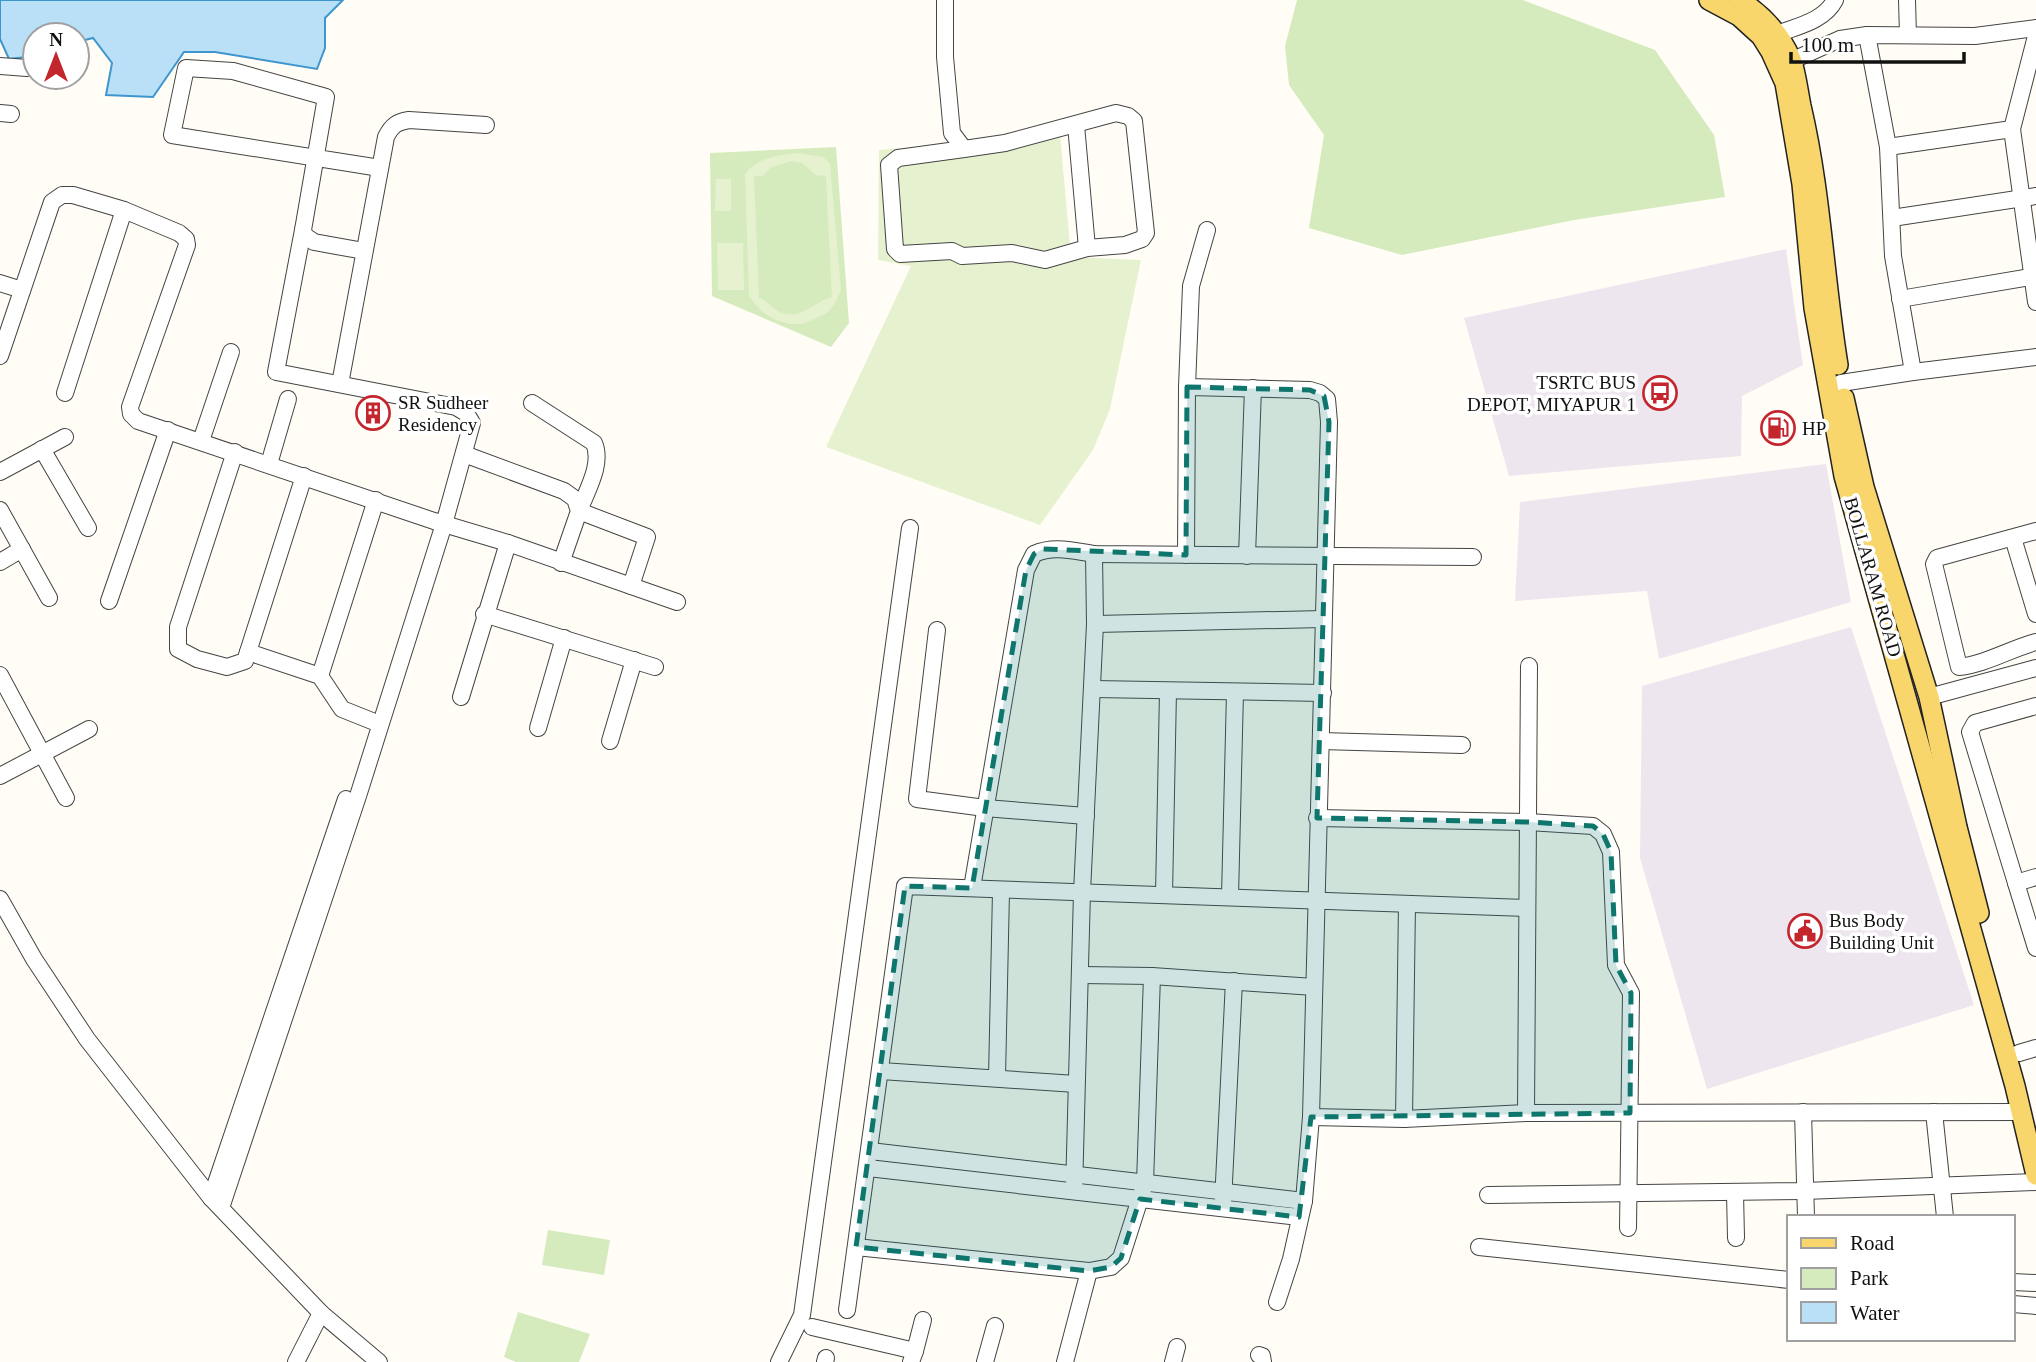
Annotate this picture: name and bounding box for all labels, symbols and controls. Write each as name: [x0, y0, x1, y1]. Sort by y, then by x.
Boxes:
north arrow: [21, 21, 91, 91]
scale bar: [1791, 21, 1964, 65]
text: N: [49, 29, 63, 50]
text: 100 m: [1801, 33, 1854, 57]
place label: TSRTC BUS DEPOT, MIYAPUR 1: [1467, 372, 1636, 415]
bus stop icon: TSRTC BUS DEPOT, MIYAPUR 1: [1641, 374, 1679, 412]
place label: SR Sudheer Residency: [398, 392, 489, 435]
building icon: SR Sudheer Residency: [354, 394, 392, 432]
fuel station icon: HP: [1759, 409, 1797, 447]
place label: HP: [1802, 418, 1826, 439]
street label: BOLLARAM ROAD: [1840, 495, 1906, 659]
place label: Bus Body Building Unit: [1829, 910, 1935, 953]
public building icon: Bus Body Building Unit: [1786, 912, 1824, 950]
legend: [1787, 1215, 2015, 1341]
text: Road: [1850, 1231, 1895, 1255]
text: Park: [1850, 1266, 1889, 1290]
text: Water: [1850, 1301, 1900, 1325]

